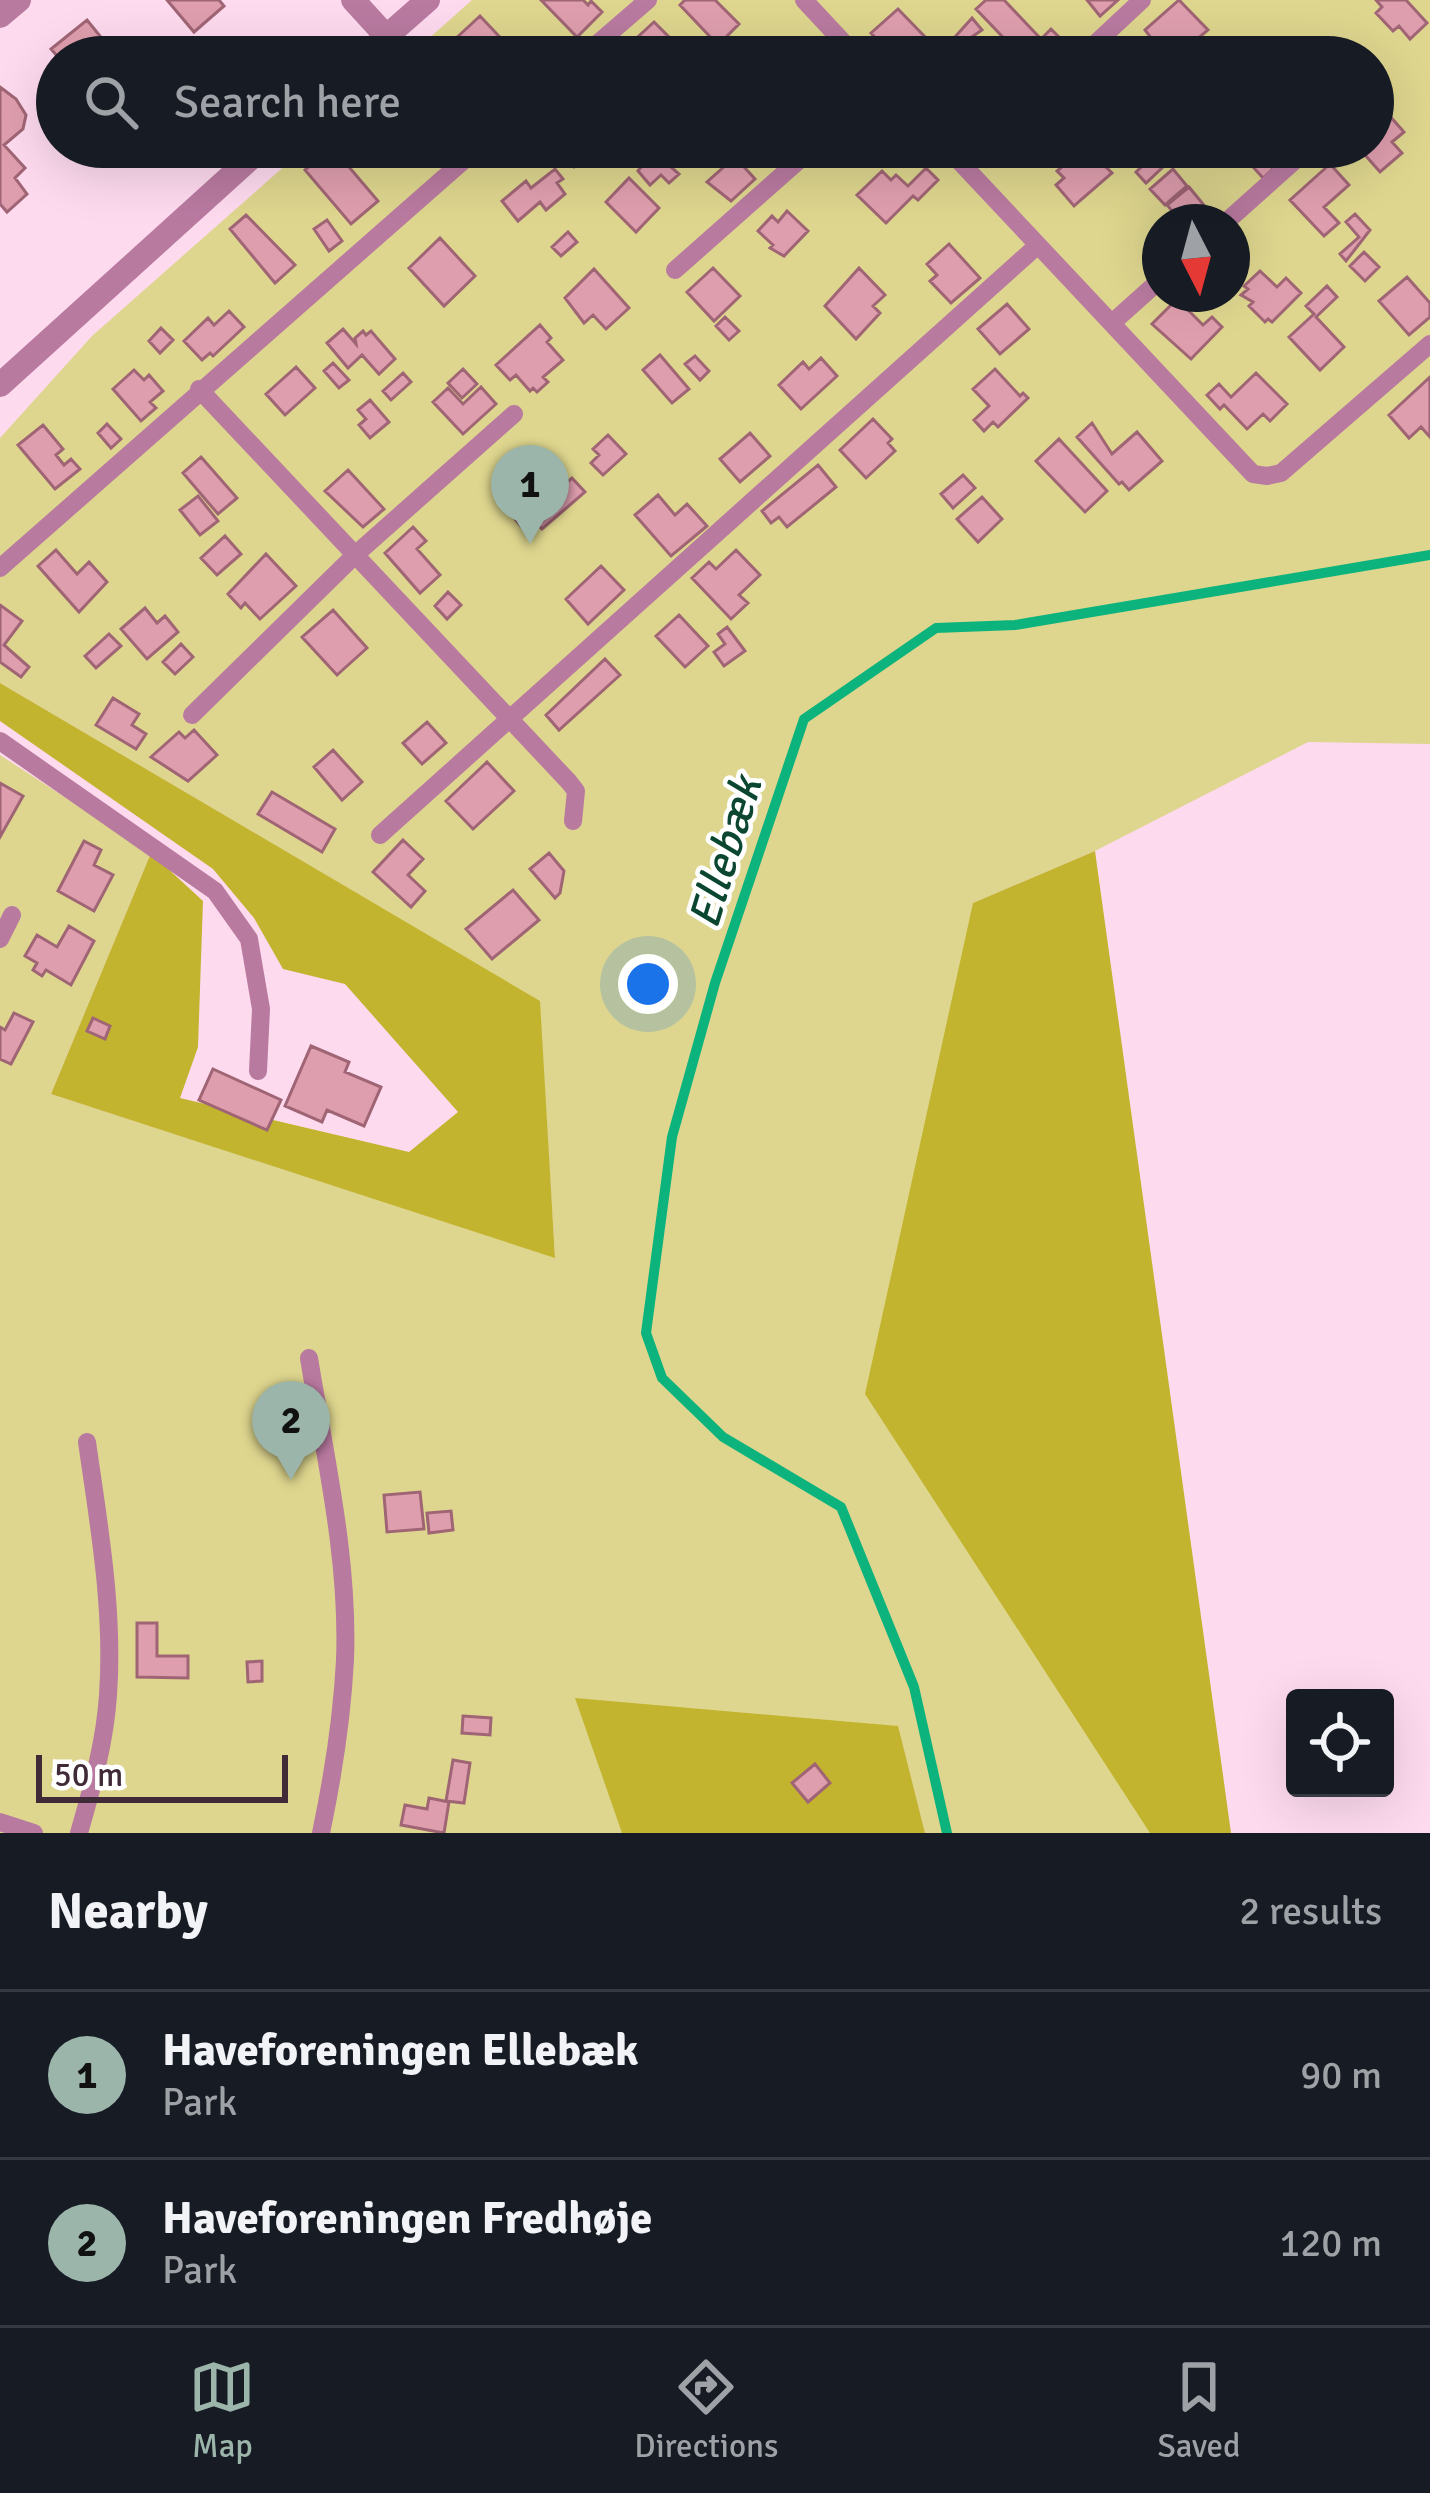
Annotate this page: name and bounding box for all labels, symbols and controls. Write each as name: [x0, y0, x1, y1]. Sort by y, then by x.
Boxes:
search box: [36, 36, 1394, 168]
icon: search: [78, 69, 144, 135]
text: Search here: [174, 75, 401, 130]
north arrow: [1142, 204, 1250, 312]
pin: 1: [491, 445, 569, 544]
water label: Ellebæk: [676, 767, 775, 935]
your location: [618, 954, 678, 1014]
pin: 2: [252, 1381, 330, 1480]
map controls: [1286, 1689, 1394, 1797]
button: locate: [1286, 1689, 1394, 1797]
scale bar: [36, 1749, 288, 1802]
text: 50 m: [54, 1755, 123, 1796]
text: Nearby: [48, 1880, 208, 1943]
text: 2 results: [1239, 1887, 1382, 1935]
text: Haveforeningen Ellebæk: [162, 2023, 639, 2078]
text: 1: [76, 2051, 98, 2099]
text: 90 m: [1300, 2051, 1382, 2099]
text: Park: [162, 2078, 237, 2126]
text: Haveforeningen Fredhøje: [162, 2191, 652, 2246]
text: 2: [76, 2219, 98, 2267]
text: 120 m: [1279, 2219, 1382, 2267]
text: Park: [162, 2246, 237, 2294]
tab: Map: [189, 2354, 255, 2467]
tab: Directions: [634, 2354, 779, 2467]
tab: Saved: [1157, 2354, 1241, 2467]

